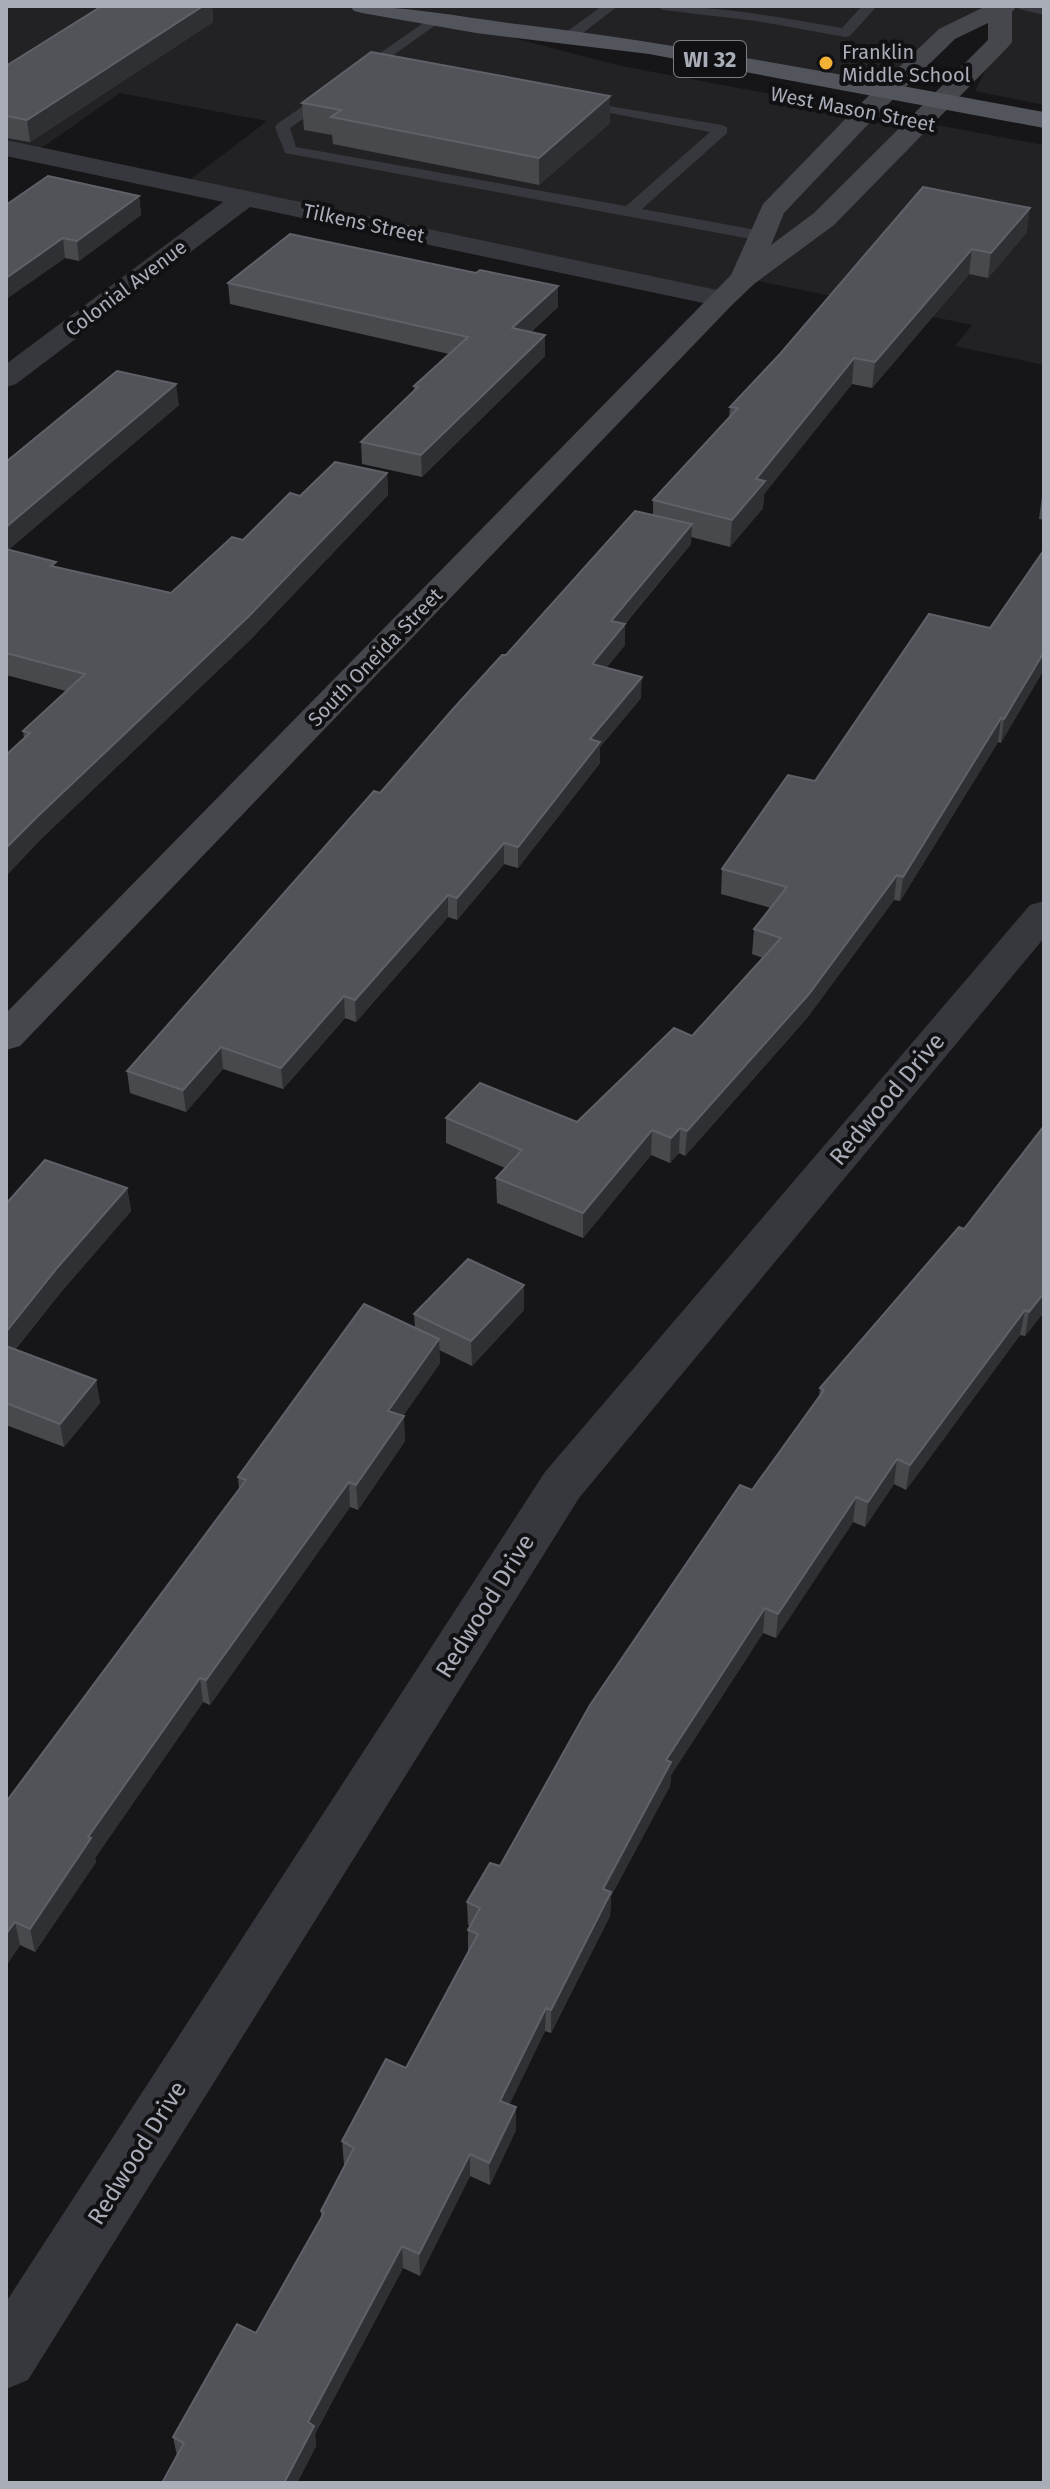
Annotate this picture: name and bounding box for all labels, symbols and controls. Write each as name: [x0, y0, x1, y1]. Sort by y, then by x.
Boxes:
place label: Franklin Middle School: [842, 40, 971, 87]
road number: WI 32: [674, 41, 746, 77]
marker: Franklin Middle School: [817, 54, 835, 72]
street label: West Mason Street: [768, 81, 938, 137]
street label: Tilkens Street: [301, 198, 428, 248]
street label: Colonial Avenue: [61, 235, 191, 341]
street label: South Oneida Street: [303, 582, 448, 731]
street label: Redwood Drive: [824, 1027, 950, 1171]
street label: Redwood Drive: [430, 1529, 540, 1683]
street label: Redwood Drive: [82, 2076, 192, 2230]

